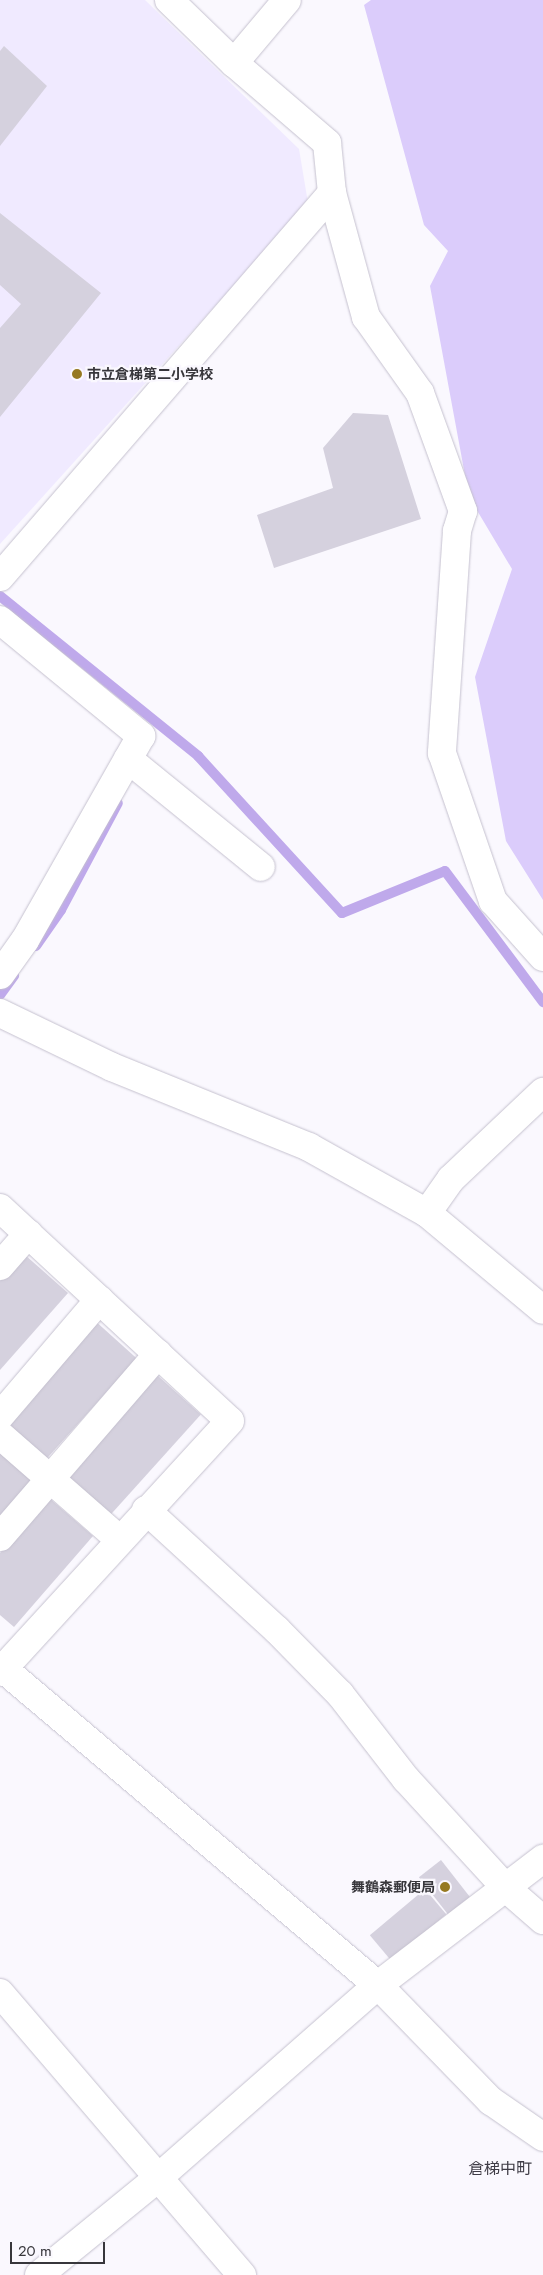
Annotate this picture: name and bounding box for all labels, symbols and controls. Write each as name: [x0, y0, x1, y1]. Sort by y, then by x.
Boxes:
place label: 市立倉梯第二小学校: [87, 366, 213, 382]
marker: 市立倉梯第二小学校: [71, 368, 83, 380]
place label: 舞鶴森郵便局: [351, 1879, 435, 1895]
marker: 舞鶴森郵便局: [439, 1881, 451, 1893]
district label: 倉梯中町: [468, 2159, 532, 2179]
scale bar: [12, 2232, 108, 2264]
text: 20 m: [18, 2240, 52, 2262]

